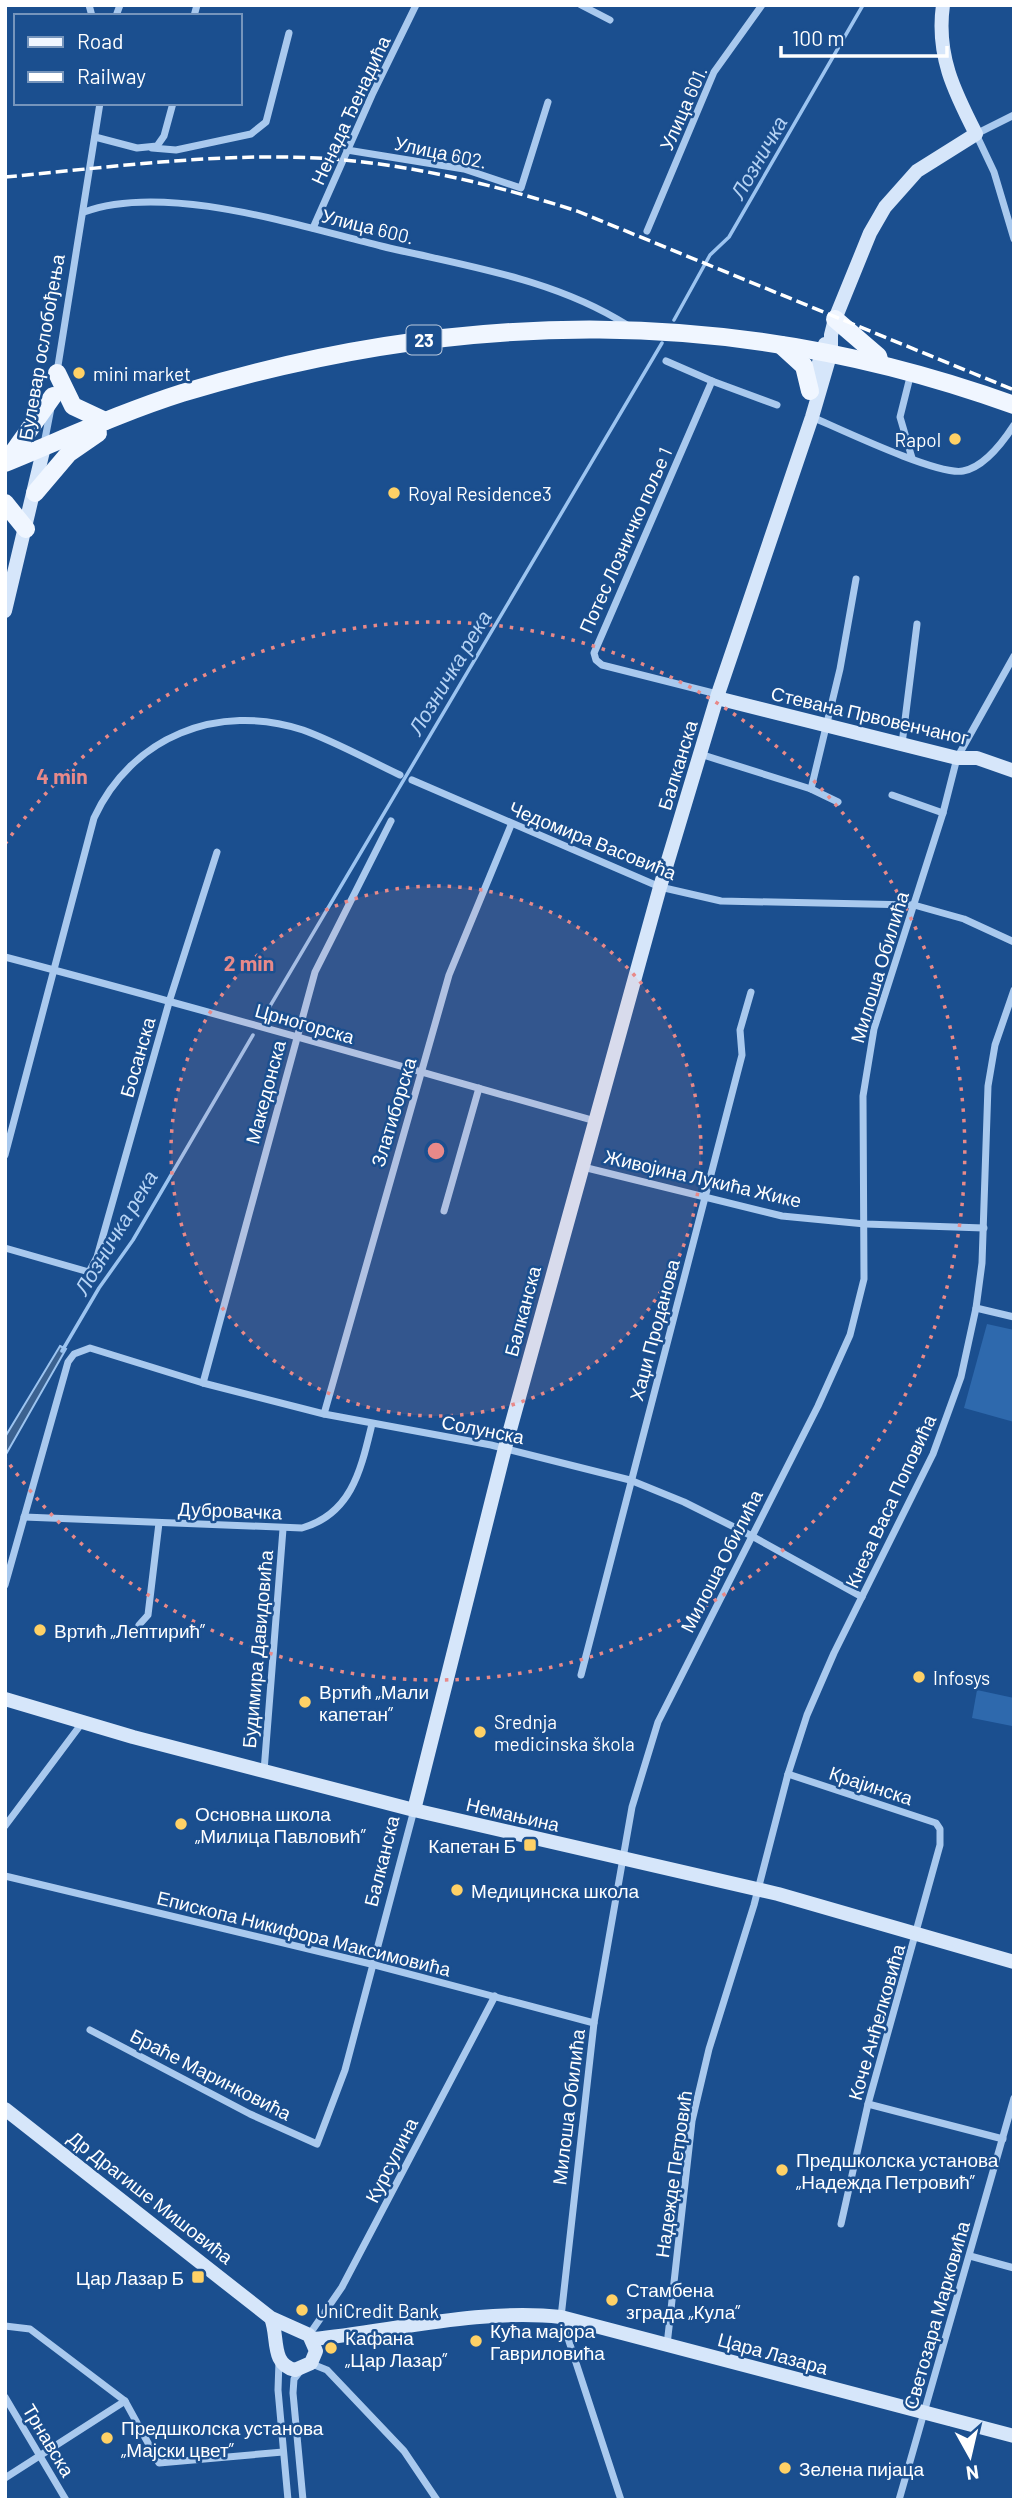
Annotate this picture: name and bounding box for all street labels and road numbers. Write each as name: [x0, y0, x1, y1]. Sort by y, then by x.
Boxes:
street label: Ненада Ђенадића: [305, 31, 395, 188]
street label: Улица 601.: [654, 62, 712, 154]
street label: Улица 602.: [393, 131, 489, 173]
street label: Улица 600.: [319, 203, 417, 249]
street label: Булевар ослобођења: [13, 252, 69, 442]
road number: 23: [406, 326, 442, 354]
street label: Потес Лозничко поље 1: [574, 444, 676, 636]
street label: Стевана Првовенчаног: [769, 681, 971, 749]
street label: Балканска: [652, 717, 702, 813]
street label: Чедомира Васовића: [506, 796, 680, 884]
street label: Милоша Обилића: [845, 888, 913, 1045]
street label: Црногорска: [253, 998, 358, 1048]
street label: Босанска: [115, 1014, 160, 1100]
street label: Македонска: [240, 1037, 290, 1146]
street label: Златиборска: [366, 1054, 421, 1169]
street label: Живојина Лукића Жике: [602, 1144, 804, 1212]
street label: Хаџи Проданова: [624, 1256, 684, 1403]
street label: Балканска: [499, 1263, 545, 1359]
street label: Солунска: [440, 1410, 527, 1448]
street label: Кнеза Васа Поповића: [840, 1410, 941, 1591]
street label: Милоша Обилића: [675, 1485, 767, 1636]
street label: Дубровачка: [178, 1497, 283, 1523]
street label: Будимира Давидовића: [237, 1549, 277, 1749]
street label: Крајинска: [826, 1761, 916, 1809]
street label: Немањина: [464, 1792, 562, 1836]
street label: Балканска: [359, 1813, 403, 1909]
street label: Епископа Никифора Максимовића: [155, 1885, 454, 1981]
street label: Коче Анђелковића: [843, 1941, 909, 2103]
street label: Браће Маринковића: [127, 2023, 296, 2125]
street label: Милоша Обилића: [547, 2027, 589, 2186]
street label: Надежде Петровић: [650, 2089, 696, 2259]
street label: Курсулина: [360, 2113, 422, 2206]
street label: Др Драгише Мишовића: [64, 2126, 238, 2269]
street label: Светозара Марковића: [898, 2218, 974, 2412]
street label: Цара Лазара: [715, 2327, 831, 2379]
street label: Трнавска: [18, 2399, 80, 2481]

